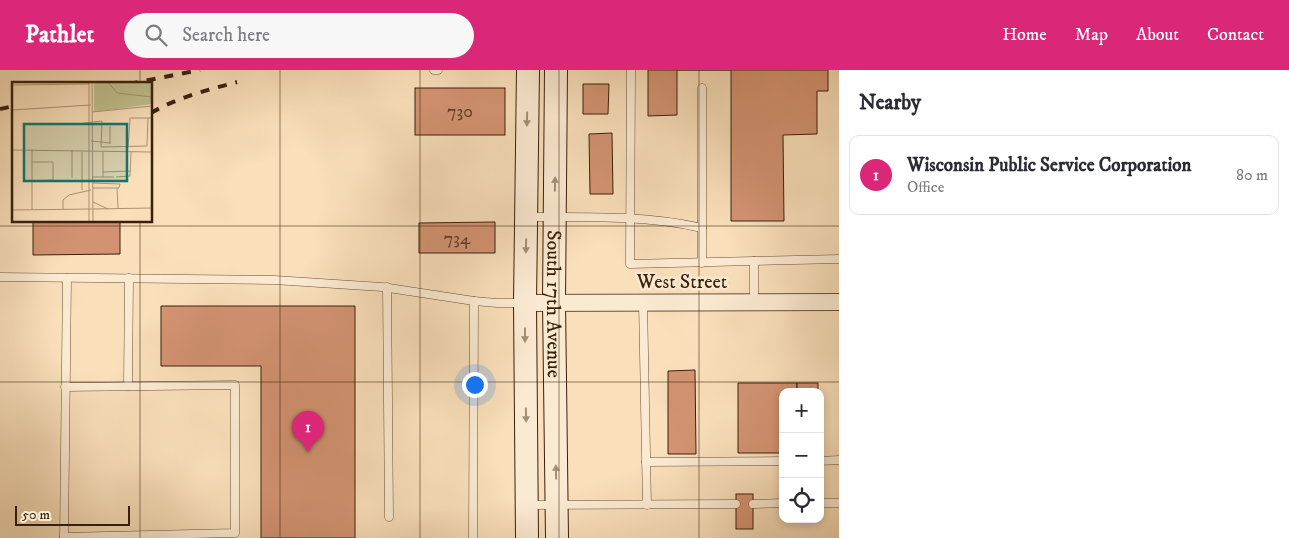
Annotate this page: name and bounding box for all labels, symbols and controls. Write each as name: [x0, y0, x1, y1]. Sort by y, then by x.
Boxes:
search box: [124, 13, 474, 58]
text: Pathlet: [25, 20, 94, 50]
icon: search: [142, 21, 170, 49]
text: Search here: [182, 24, 270, 47]
text: Home: [1002, 24, 1047, 46]
text: Map: [1075, 24, 1108, 46]
text: About: [1136, 24, 1179, 46]
text: Contact: [1207, 24, 1264, 46]
inset map: [12, 82, 152, 222]
text: Nearby: [859, 90, 921, 116]
house number: 730: [447, 101, 473, 123]
one-way arrow: [523, 111, 531, 127]
text: Wisconsin Public Service Corporation: [907, 154, 1192, 177]
text: 1: [873, 165, 879, 185]
text: 80 m: [1236, 165, 1268, 185]
one-way arrow: [551, 175, 559, 191]
text: Office: [907, 177, 944, 197]
house number: 734: [444, 228, 471, 250]
street label: South 17th Avenue: [540, 230, 566, 378]
one-way arrow: [522, 239, 530, 255]
street label: West Street: [636, 270, 727, 295]
one-way arrow: [521, 327, 529, 343]
your location: [462, 372, 488, 398]
map controls: [779, 388, 824, 523]
button: +: [779, 388, 824, 433]
one-way arrow: [522, 407, 530, 423]
pin: 1: [292, 411, 324, 452]
button: −: [779, 433, 824, 478]
one-way arrow: [552, 464, 560, 480]
button: locate: [779, 478, 824, 523]
scale bar: [15, 503, 130, 526]
text: 50 m: [22, 506, 50, 524]

